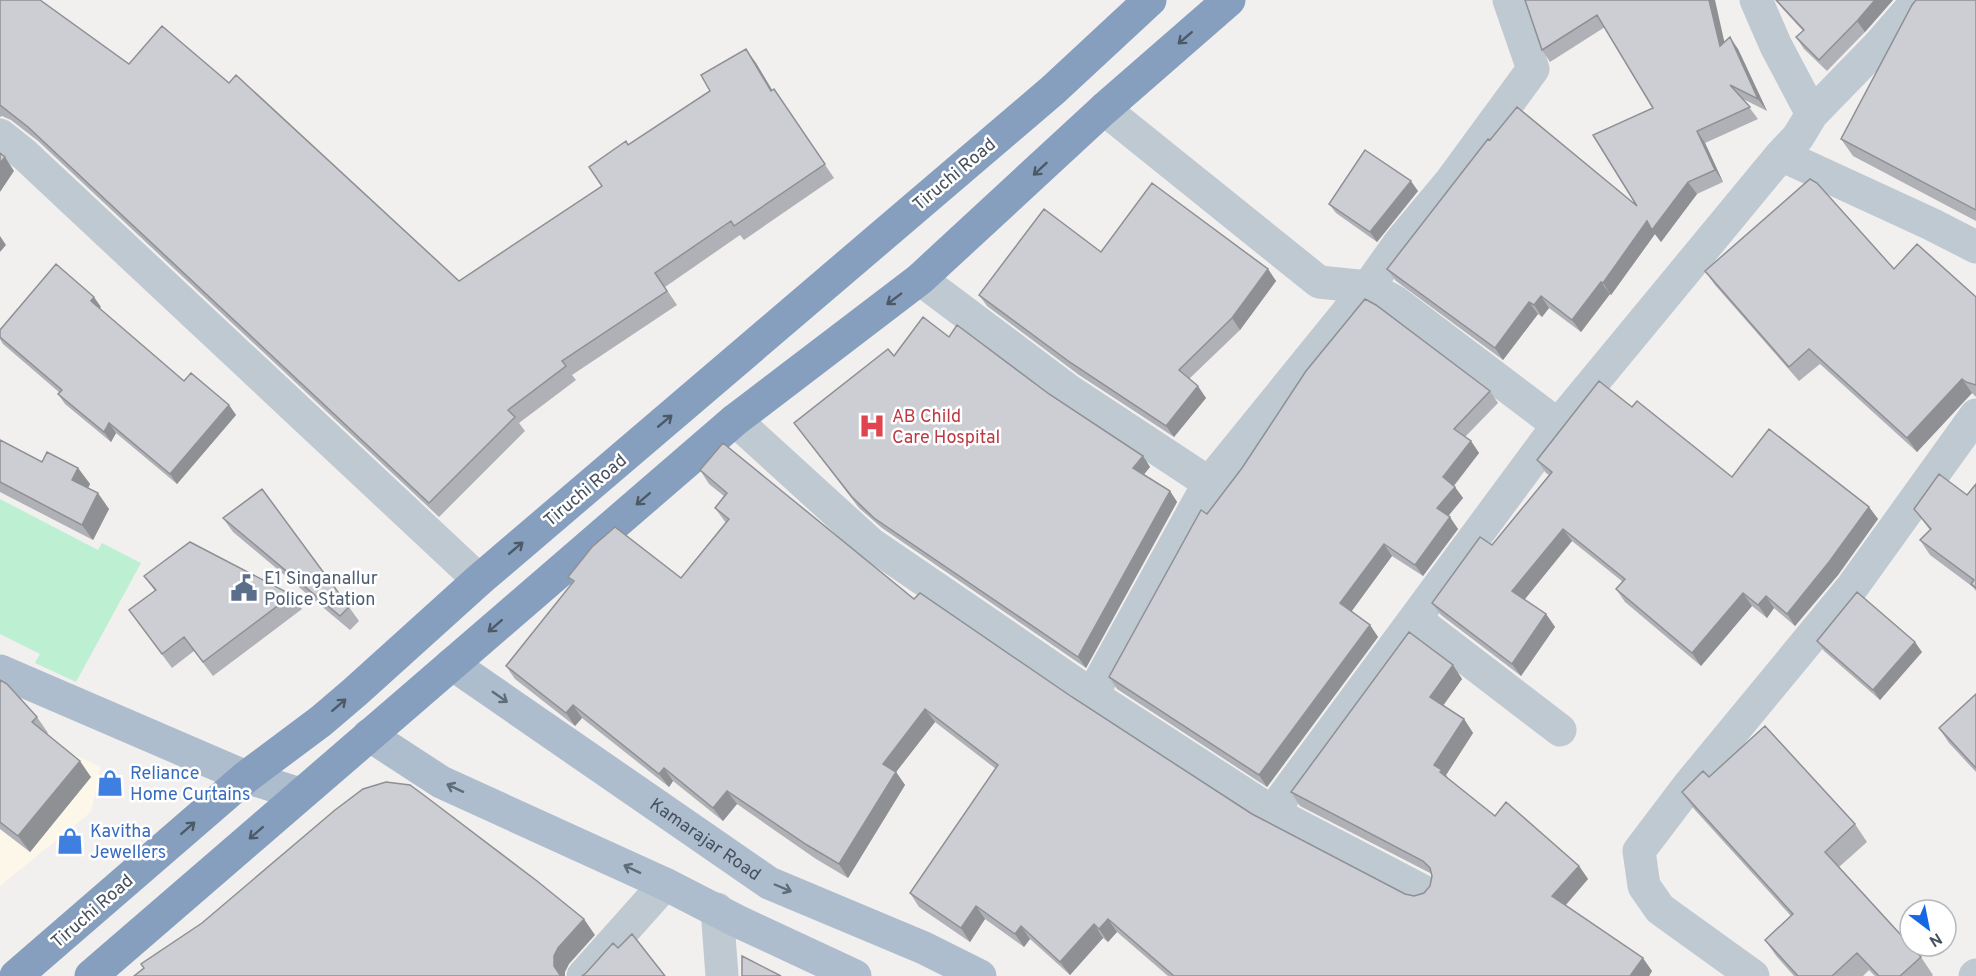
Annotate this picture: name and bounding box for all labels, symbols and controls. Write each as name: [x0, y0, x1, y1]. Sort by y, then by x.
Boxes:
one-way arrow: [1177, 32, 1193, 45]
street label: Tiruchi Road: [909, 134, 1001, 217]
one-way arrow: [1032, 161, 1047, 176]
one-way arrow: [887, 292, 903, 305]
place label: AB Child Care Hospital: [892, 406, 1000, 450]
hospital icon: AB Child Care Hospital: [857, 411, 887, 441]
one-way arrow: [657, 415, 673, 428]
street label: Tiruchi Road: [540, 450, 632, 533]
one-way arrow: [636, 492, 651, 506]
one-way arrow: [509, 541, 524, 555]
place label: E1 Singanallur Police Station: [264, 568, 378, 612]
public building icon: E1 Singanallur Police Station: [229, 573, 259, 603]
one-way arrow: [488, 619, 503, 633]
one-way arrow: [491, 691, 507, 703]
one-way arrow: [331, 698, 346, 712]
place label: Reliance Home Curtains: [130, 763, 250, 807]
shop icon: Reliance Home Curtains: [95, 768, 125, 798]
one-way arrow: [446, 781, 464, 793]
street label: Kamarajar Road: [644, 794, 765, 887]
place label: Kavitha Jewellers: [90, 821, 166, 865]
one-way arrow: [180, 821, 195, 835]
shop icon: Kavitha Jewellers: [55, 826, 85, 856]
one-way arrow: [248, 826, 264, 839]
one-way arrow: [623, 862, 641, 874]
street label: Tiruchi Road: [47, 870, 139, 954]
one-way arrow: [773, 883, 791, 895]
north arrow: [1898, 898, 1958, 958]
text: N: [1925, 927, 1945, 951]

